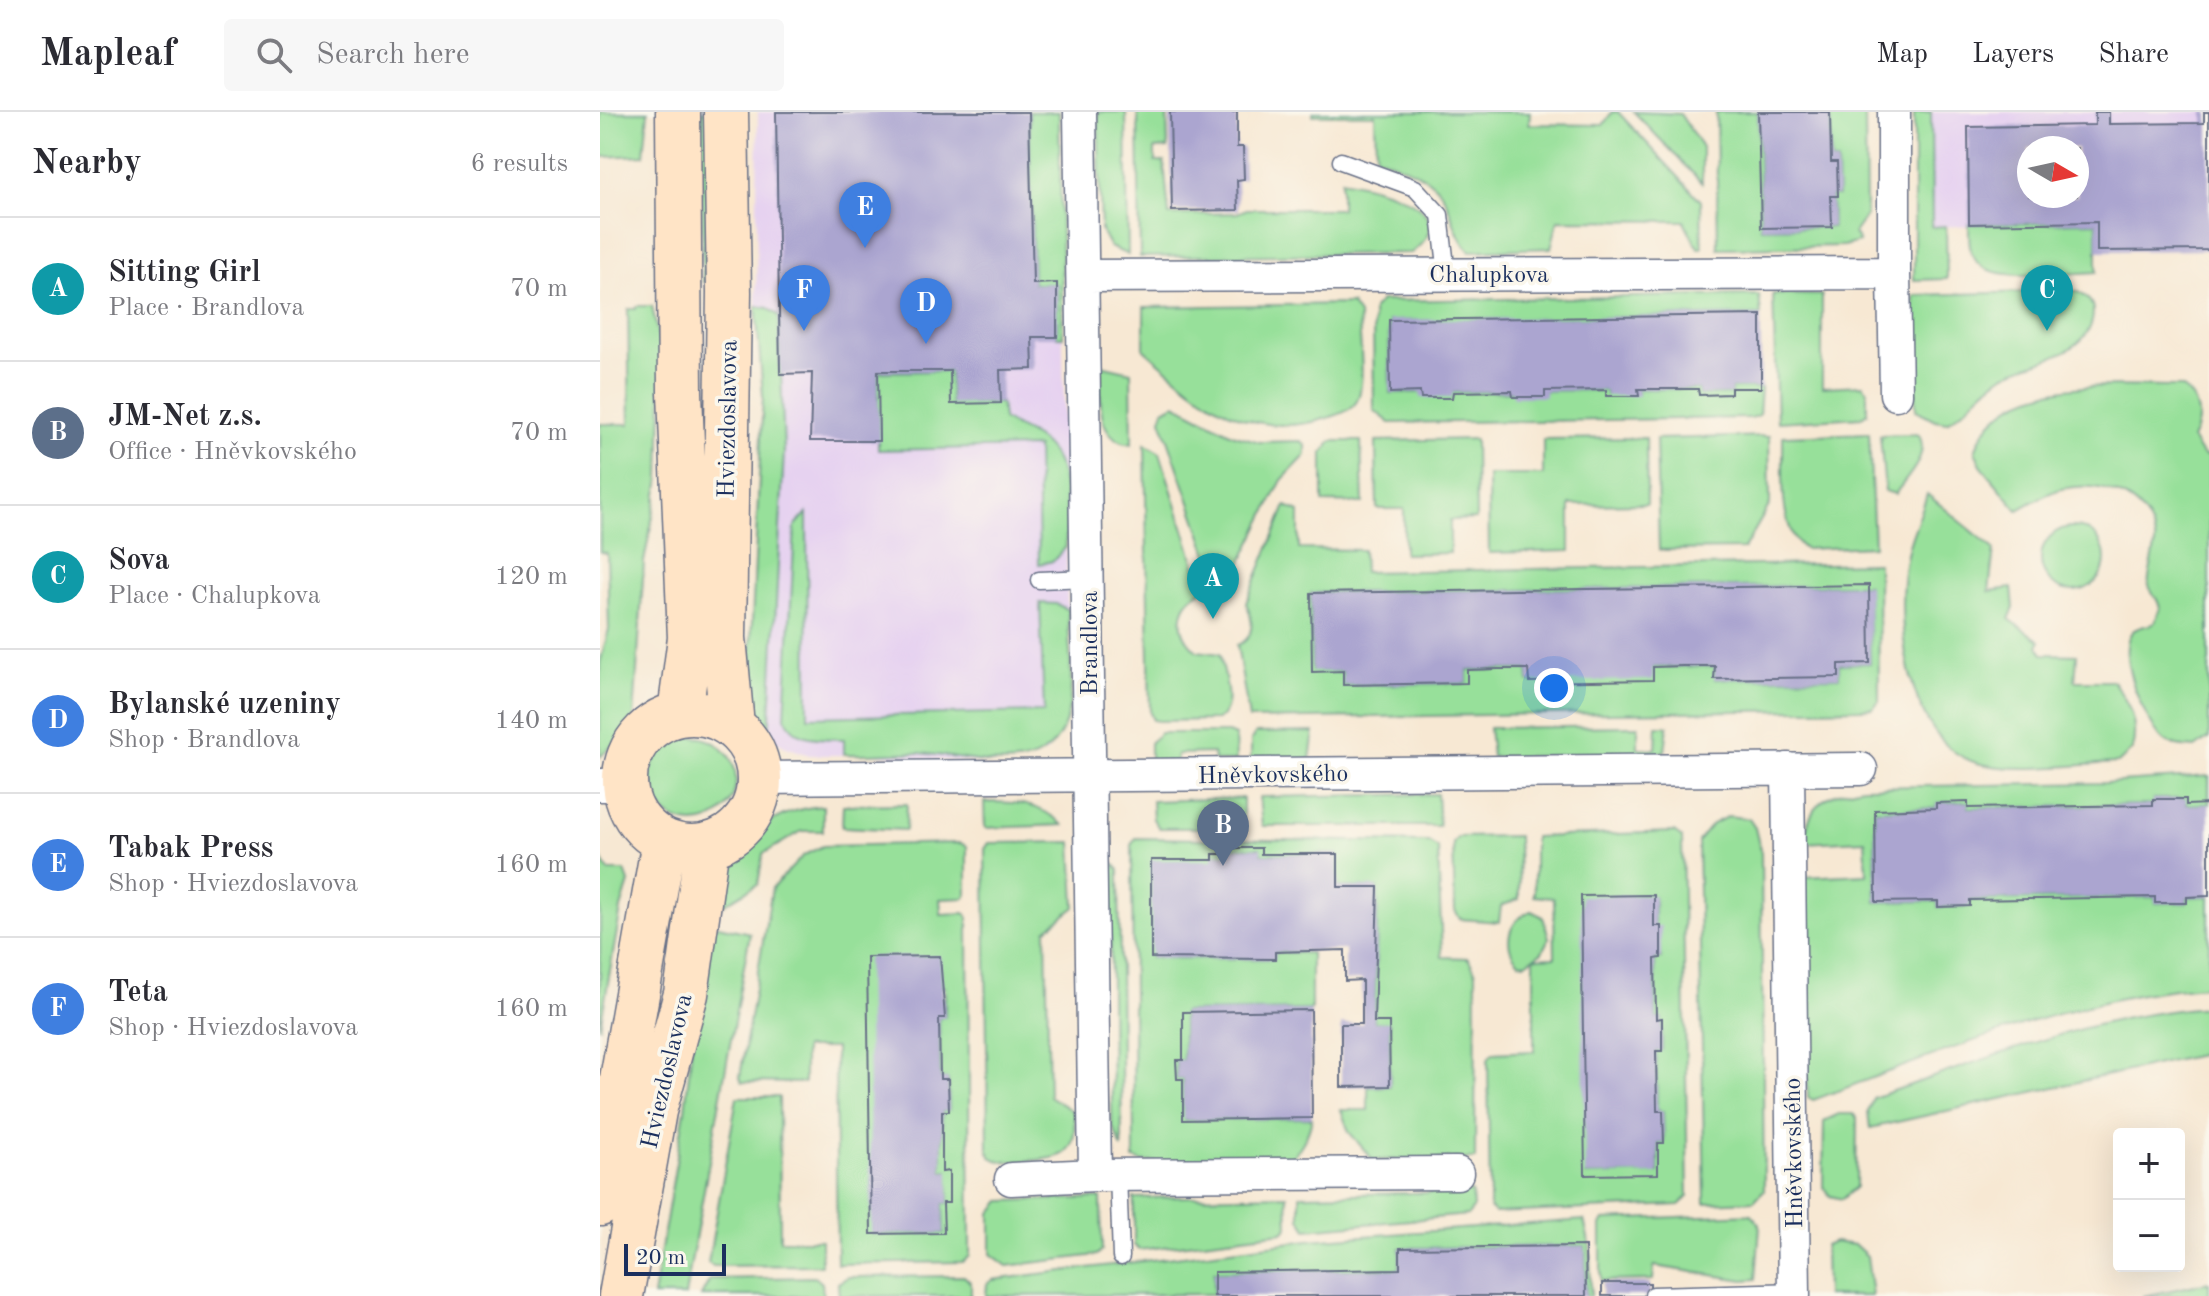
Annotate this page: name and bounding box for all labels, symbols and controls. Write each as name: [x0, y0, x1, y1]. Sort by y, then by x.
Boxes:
search box: [224, 19, 784, 91]
icon: search: [252, 33, 296, 77]
text: Mapleaf: [40, 36, 176, 74]
text: Search here: [316, 40, 470, 70]
text: Map: [1876, 41, 1928, 69]
text: Layers: [1972, 41, 2054, 69]
text: Share: [2098, 41, 2169, 69]
north arrow: [2017, 136, 2089, 208]
text: Nearby: [32, 147, 142, 181]
text: 6 results: [470, 151, 568, 177]
pin: E: [839, 182, 891, 248]
text: Sitting Girl: [108, 258, 261, 288]
street label: Chalupkova: [1429, 264, 1549, 288]
pin: F: [778, 265, 830, 331]
pin: C: [2021, 265, 2073, 331]
text: A: [48, 276, 68, 302]
text: 70 m: [510, 276, 568, 302]
pin: D: [900, 278, 952, 344]
text: Place · Brandlova: [108, 295, 304, 321]
street label: Hviezdoslavova: [716, 339, 742, 498]
text: JM-Net z.s.: [108, 402, 262, 432]
text: B: [49, 420, 67, 446]
text: 70 m: [510, 420, 568, 446]
text: Office · Hněvkovského: [108, 439, 357, 465]
text: Sova: [108, 546, 170, 576]
pin: A: [1187, 553, 1239, 619]
text: C: [49, 564, 67, 590]
text: 120 m: [495, 564, 568, 590]
text: Place · Chalupkova: [108, 583, 321, 609]
street label: Brandlova: [1079, 590, 1103, 695]
your location: [1534, 668, 1574, 708]
text: Bylanské uzeniny: [108, 690, 341, 720]
text: D: [48, 708, 68, 734]
text: 140 m: [495, 708, 568, 734]
text: Shop · Brandlova: [108, 727, 300, 753]
street label: Hněvkovského: [1198, 763, 1349, 789]
pin: B: [1197, 800, 1249, 866]
text: Tabak Press: [108, 834, 273, 864]
text: E: [49, 852, 67, 878]
text: 160 m: [495, 852, 568, 878]
text: Shop · Hviezdoslavova: [108, 871, 358, 897]
text: Teta: [108, 978, 168, 1008]
street label: Hviezdoslavova: [638, 991, 697, 1151]
text: F: [49, 996, 67, 1022]
text: 160 m: [495, 996, 568, 1022]
text: Shop · Hviezdoslavova: [108, 1015, 358, 1041]
street label: Hněvkovského: [1782, 1077, 1808, 1228]
map controls: [2113, 1128, 2185, 1272]
button: +: [2113, 1128, 2185, 1200]
button: −: [2113, 1200, 2185, 1272]
scale bar: [624, 1240, 726, 1276]
text: 20 m: [636, 1247, 685, 1269]

